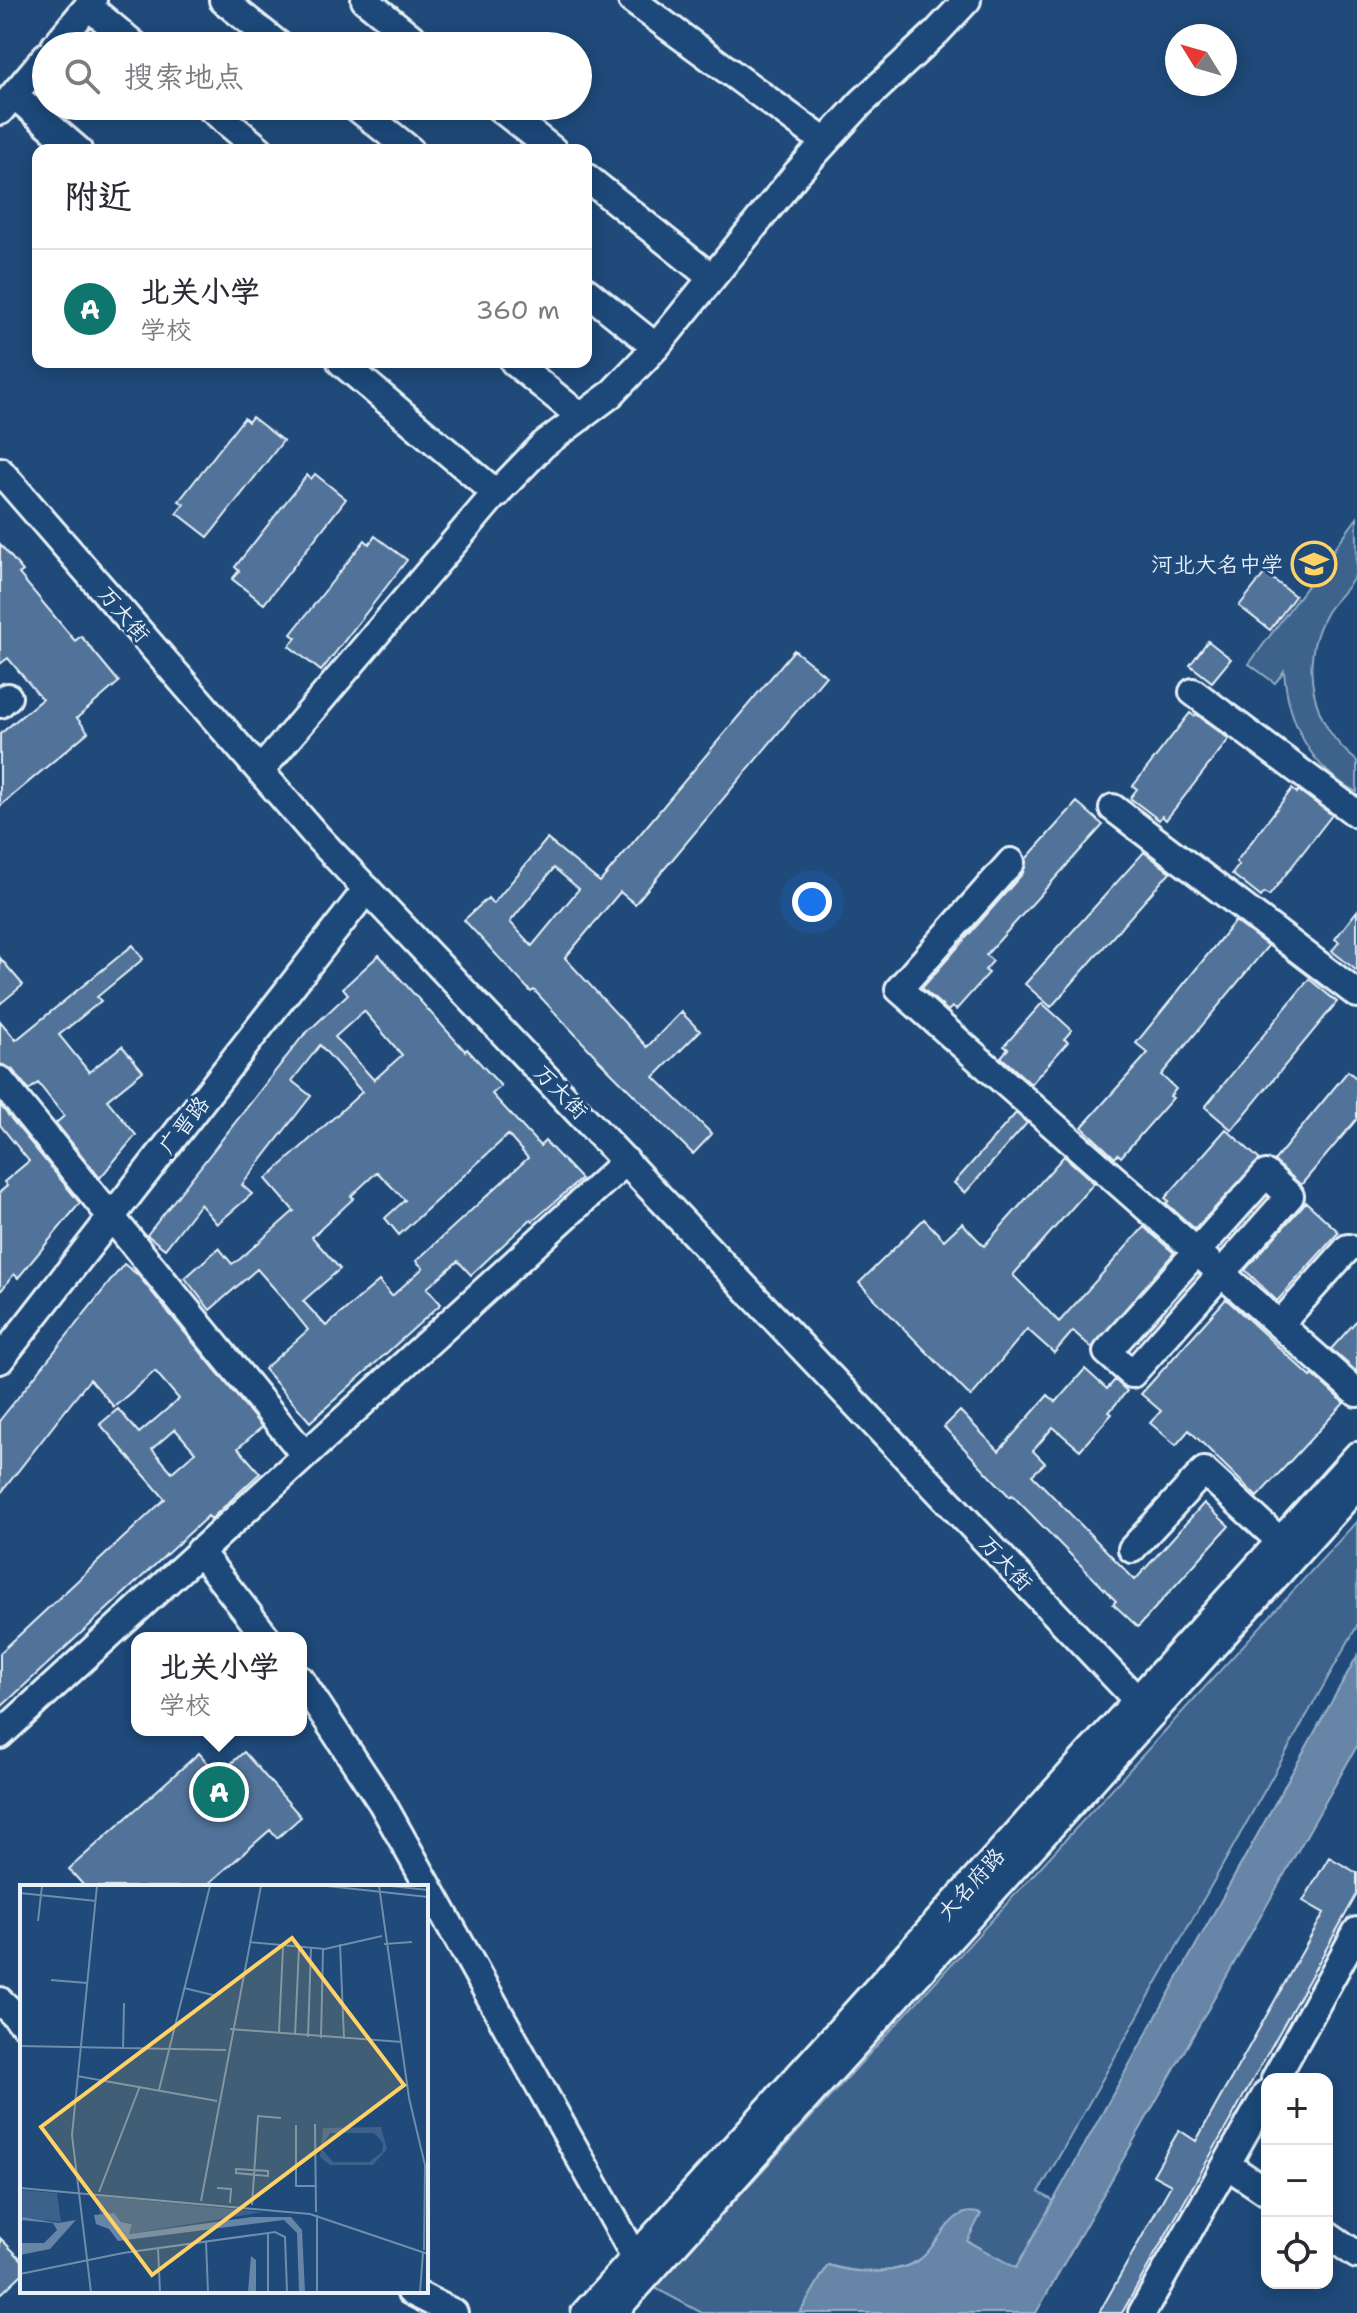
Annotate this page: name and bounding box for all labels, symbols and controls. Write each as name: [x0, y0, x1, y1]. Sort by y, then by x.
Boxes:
north arrow: [1165, 24, 1237, 96]
search box: [32, 32, 592, 120]
icon: search: [60, 54, 104, 98]
text: 搜索地点: [124, 56, 244, 97]
text: 附近: [64, 173, 132, 219]
text: 北关小学: [140, 271, 260, 312]
text: A: [80, 292, 100, 327]
text: 360 m: [475, 292, 560, 327]
text: 学校: [140, 312, 192, 347]
school or university icon: 河北大名中学: [1290, 540, 1338, 588]
place label: 河北大名中学: [1151, 550, 1283, 579]
street label: 万大街: [91, 580, 157, 648]
your location: [792, 882, 832, 922]
street label: 万大街: [528, 1058, 594, 1126]
street label: 广晋路: [152, 1090, 216, 1160]
street label: 万大街: [973, 1529, 1039, 1597]
popup: [131, 1632, 307, 1736]
text: 北关小学: [159, 1646, 279, 1687]
text: 学校: [159, 1687, 211, 1722]
pin: A: [193, 1762, 245, 1822]
street label: 大名府路: [931, 1842, 1011, 1926]
inset map: [20, 1885, 428, 2293]
map controls: [1261, 2073, 1333, 2289]
button: +: [1261, 2073, 1333, 2145]
button: −: [1261, 2145, 1333, 2217]
button: locate: [1261, 2217, 1333, 2289]

